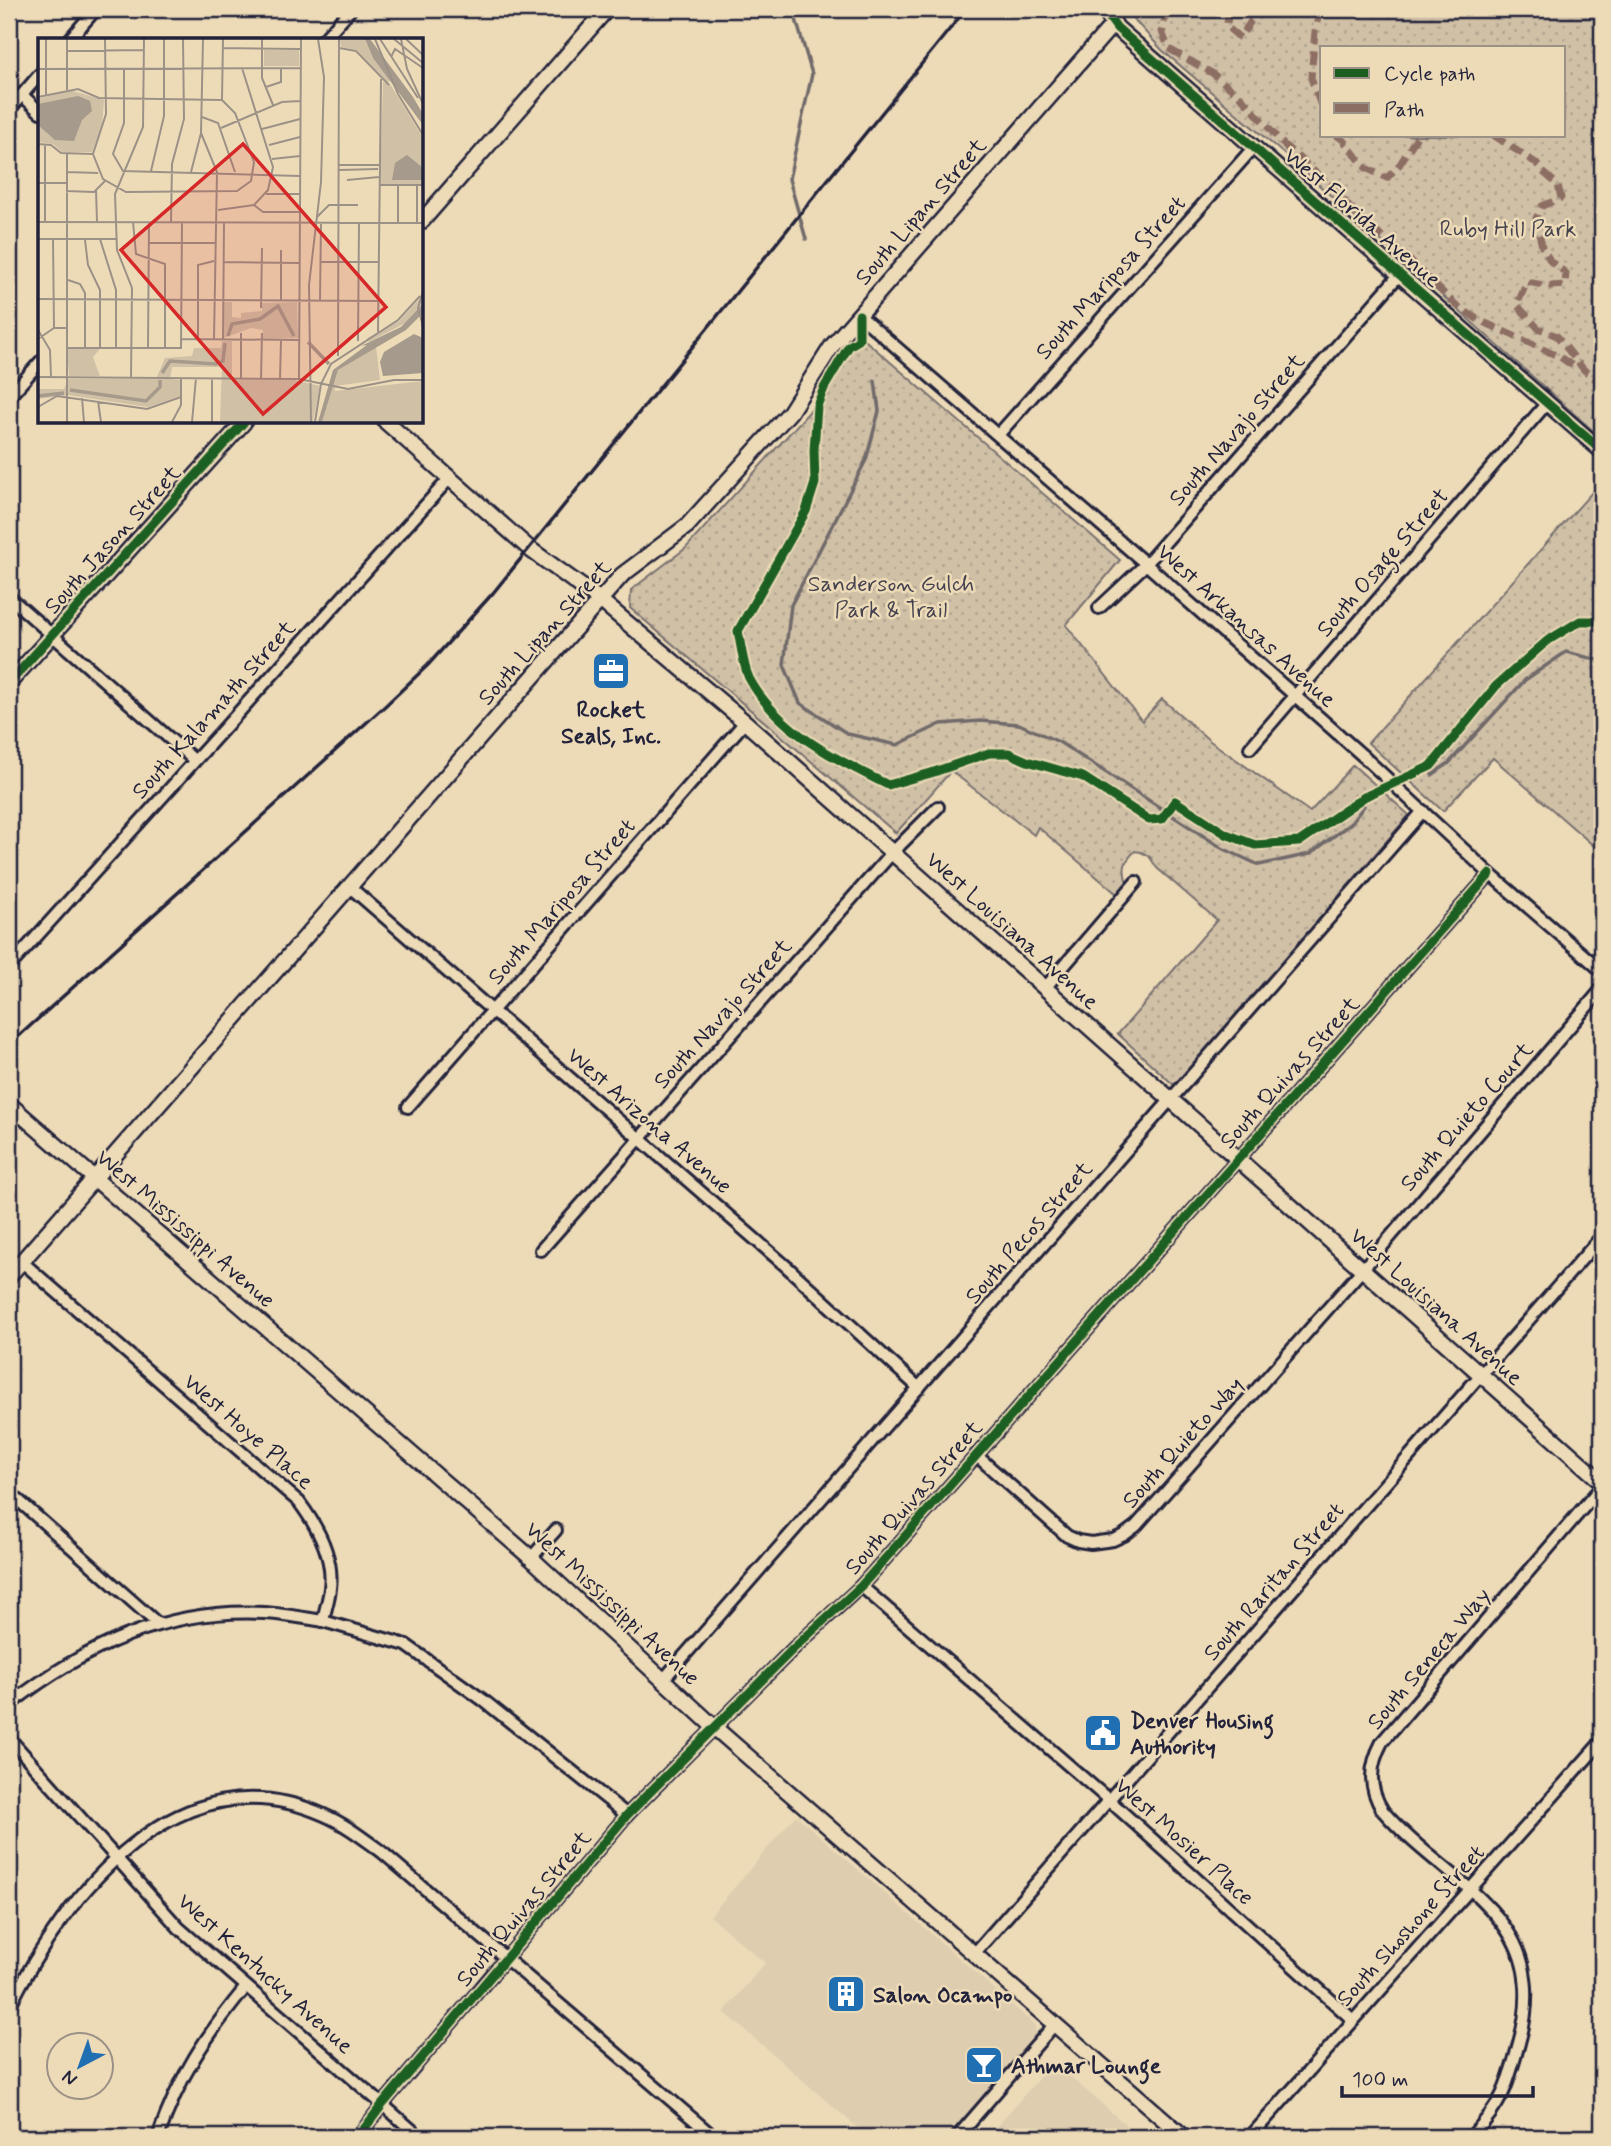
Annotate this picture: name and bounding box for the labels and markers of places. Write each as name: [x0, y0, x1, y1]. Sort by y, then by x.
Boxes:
office icon: Rocket Seals, Inc.: [590, 650, 632, 692]
place label: Rocket Seals, Inc.: [561, 696, 661, 752]
place label: Denver Housing Authority: [1130, 1707, 1274, 1763]
public building icon: Denver Housing Authority: [1082, 1712, 1124, 1754]
building icon: Salon Ocampo: [825, 1973, 867, 2015]
place label: Salon Ocampo: [873, 1981, 1012, 2011]
bar icon: Athmar Lounge: [963, 2044, 1005, 2086]
place label: Athmar Lounge: [1011, 2052, 1162, 2085]

